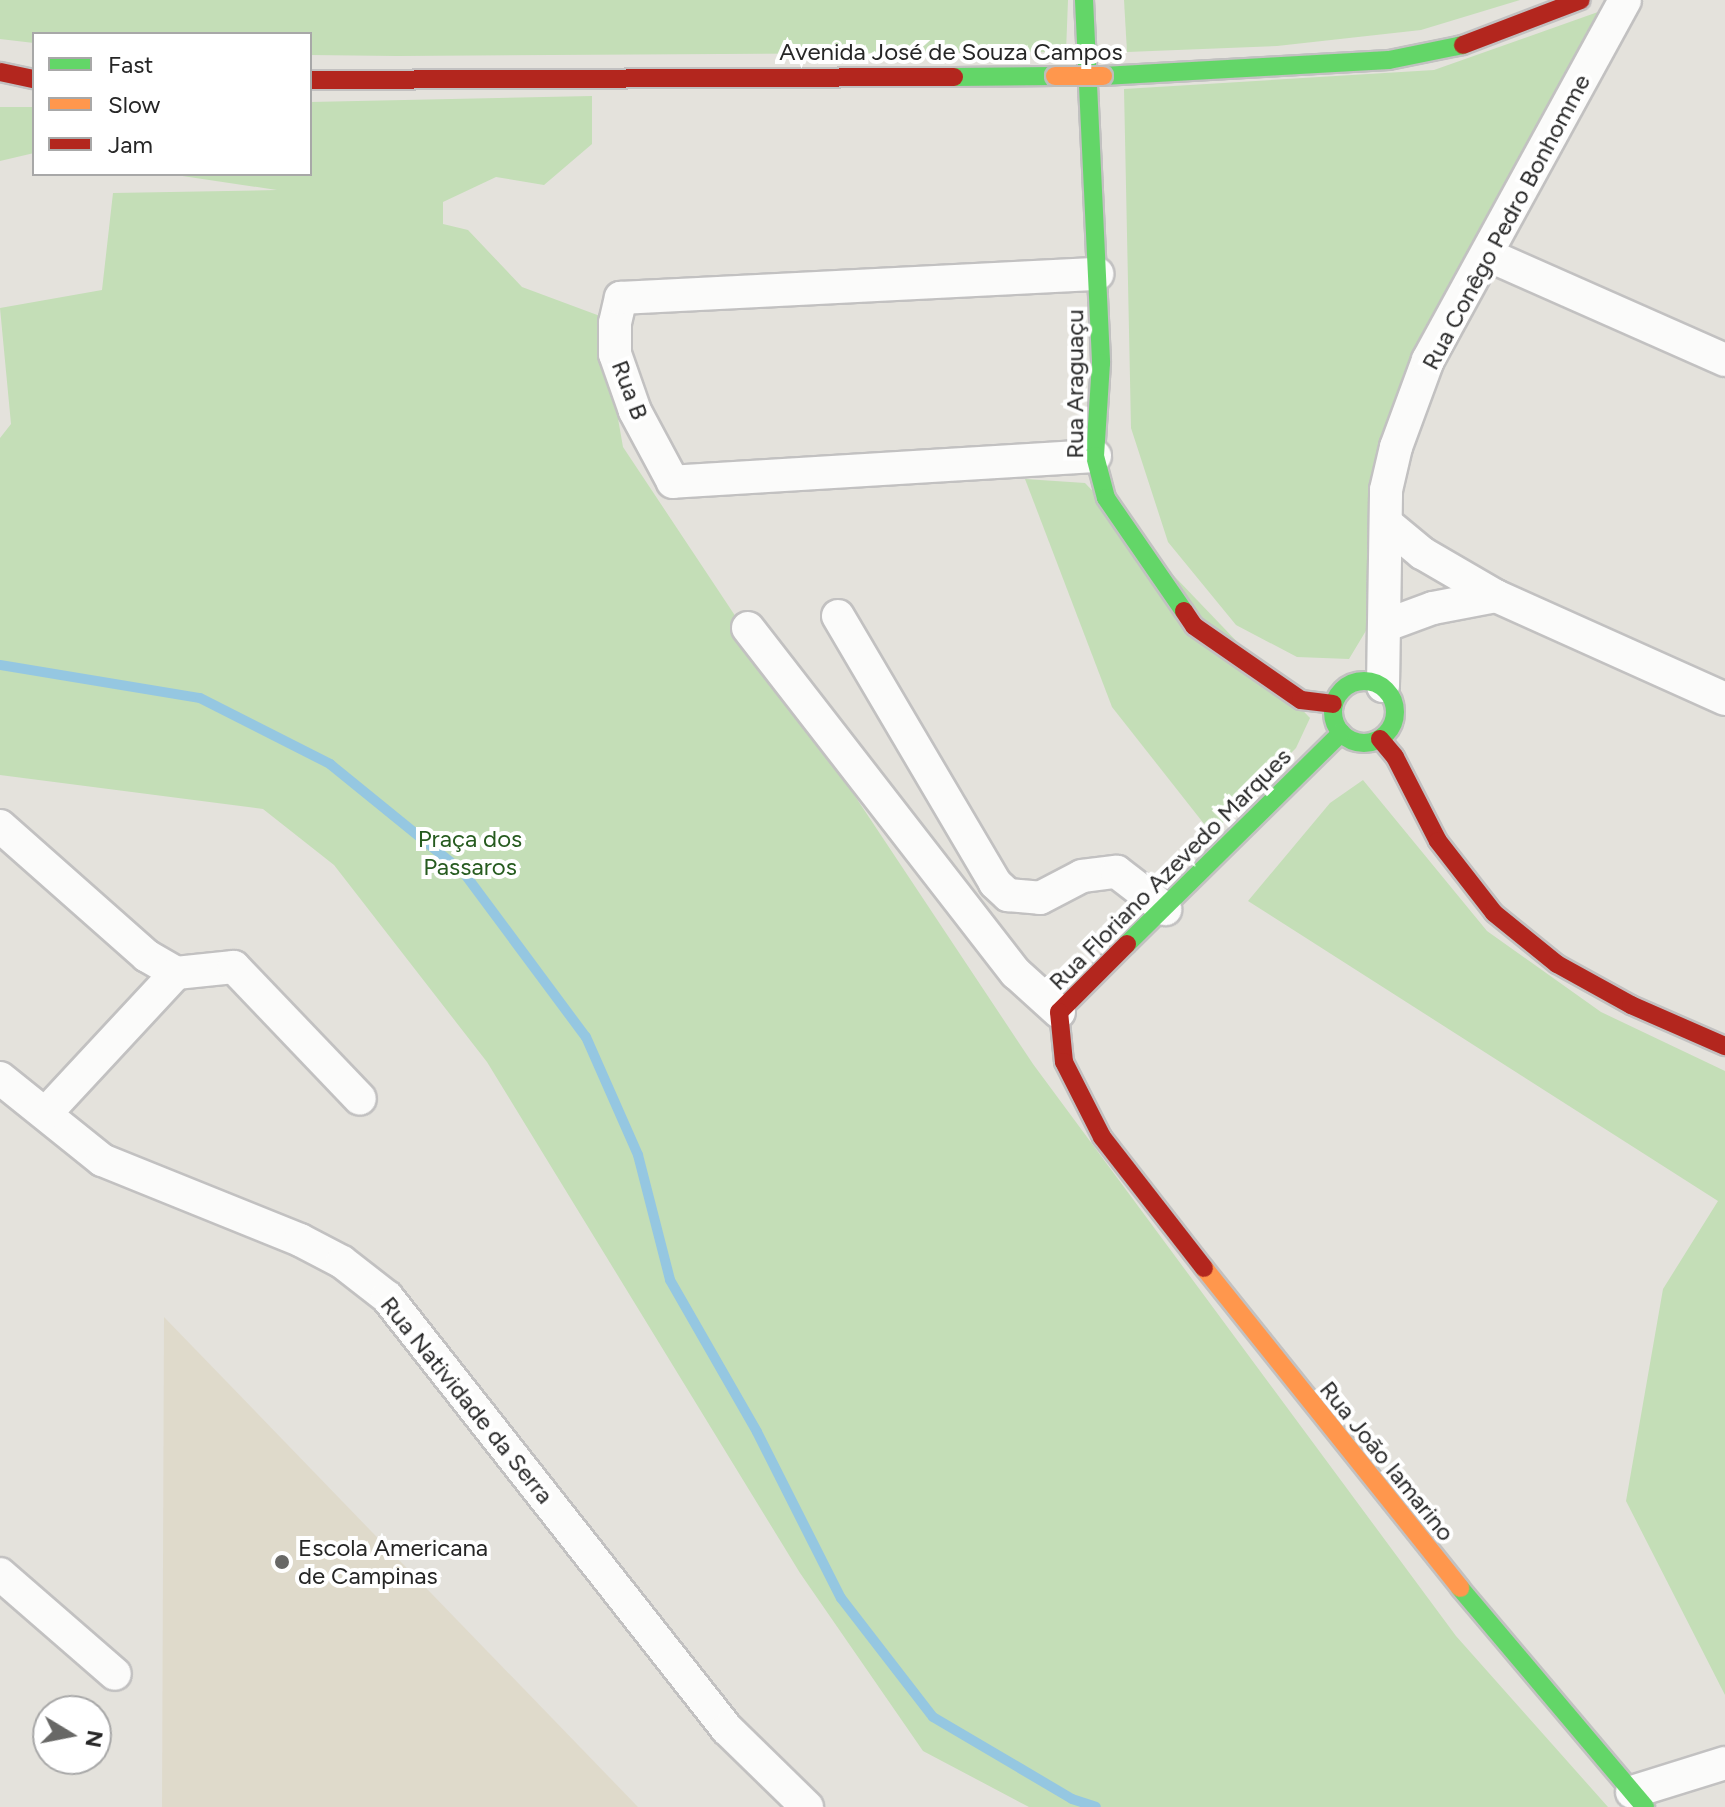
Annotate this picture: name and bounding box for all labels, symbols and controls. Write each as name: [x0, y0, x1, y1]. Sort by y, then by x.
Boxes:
legend: [32, 32, 312, 176]
street label: Avenida José de Souza Campos: [779, 38, 1123, 66]
text: Fast: [108, 50, 153, 79]
street label: Rua Conêgo Pedro Bonhomme: [1416, 69, 1596, 375]
text: Slow: [108, 90, 160, 119]
text: Jam: [108, 130, 153, 159]
street label: Rua Araguaçu: [1061, 309, 1089, 459]
street label: Rua B: [606, 356, 654, 424]
street label: Rua Floriano Azevedo Marques: [1043, 742, 1297, 996]
park label: Praça dos Passaros: [418, 825, 522, 881]
street label: Rua Natividade da Serra: [375, 1291, 559, 1509]
street label: Rua João Iamarino: [1314, 1375, 1460, 1547]
place label: Escola Americana de Campinas: [298, 1534, 488, 1590]
marker: Escola Americana de Campinas: [273, 1553, 291, 1571]
north arrow: [32, 1695, 112, 1775]
text: N: [79, 1728, 109, 1750]

